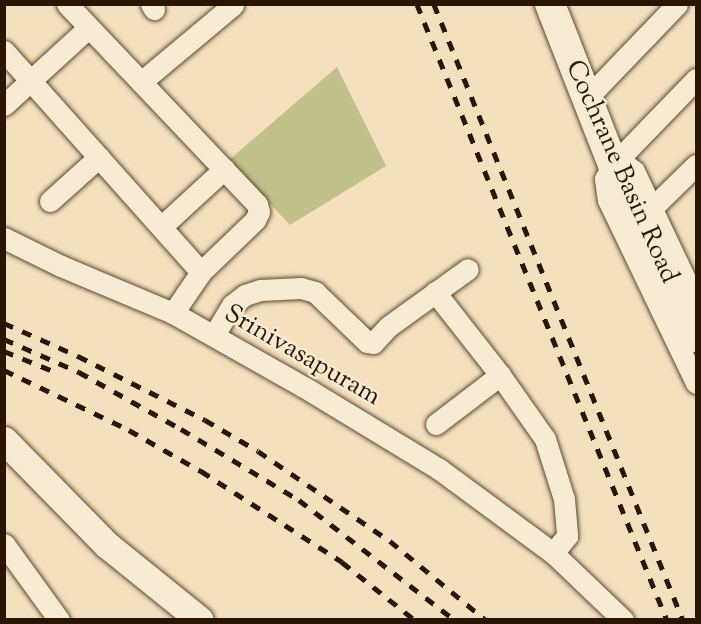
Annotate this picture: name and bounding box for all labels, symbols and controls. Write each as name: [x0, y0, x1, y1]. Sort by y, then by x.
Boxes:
street label: Cochrane Basin Road: [558, 56, 684, 288]
street label: Srinivasapuram: [218, 299, 386, 413]

